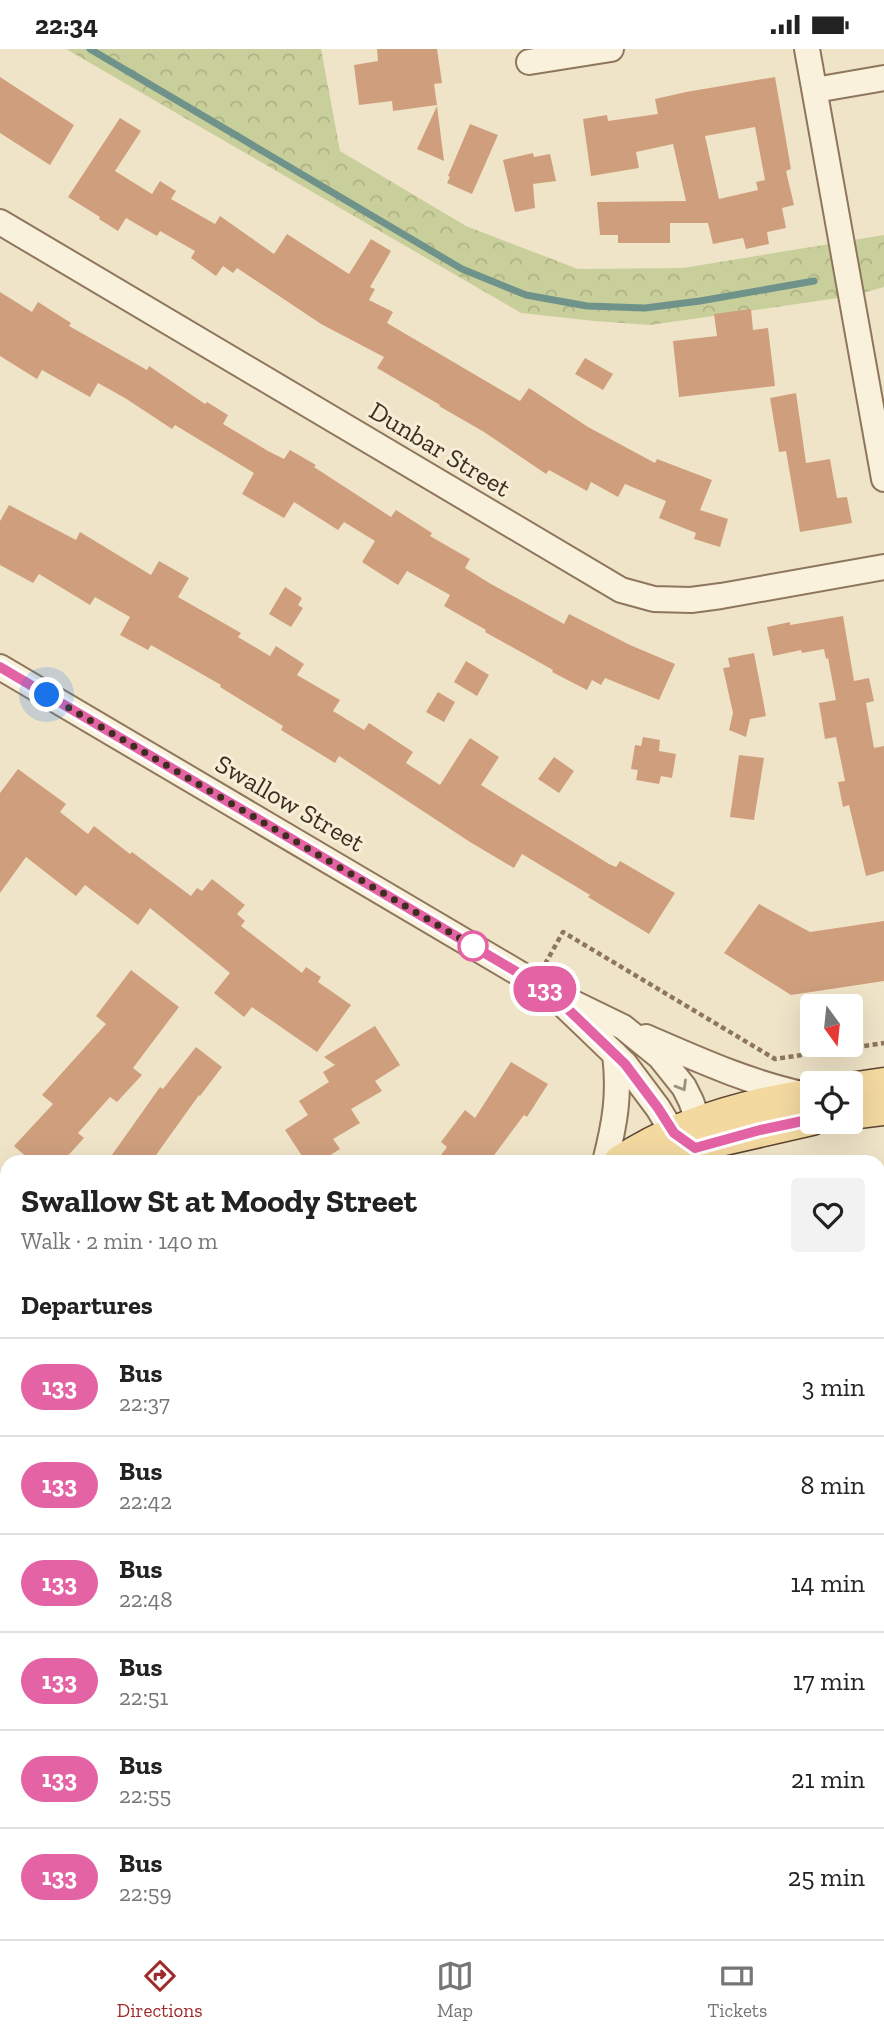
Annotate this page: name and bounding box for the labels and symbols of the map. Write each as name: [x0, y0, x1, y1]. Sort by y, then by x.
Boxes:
street label: Dunbar Street: [364, 394, 517, 504]
your location: [29, 677, 64, 712]
street label: Swallow Street: [210, 747, 371, 859]
unlabelled marker: [458, 931, 488, 961]
line badge: 133: [505, 966, 585, 1012]
north arrow: [800, 994, 863, 1057]
one-way arrow: [674, 1078, 687, 1091]

